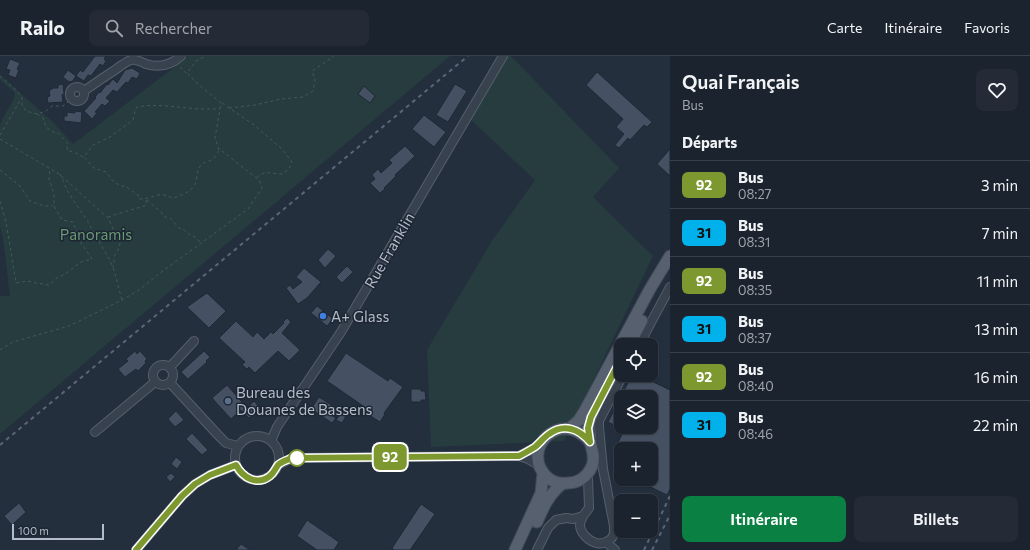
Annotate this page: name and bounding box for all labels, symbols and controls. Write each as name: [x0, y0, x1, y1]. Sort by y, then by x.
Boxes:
search box: [89, 10, 369, 46]
text: Railo: [20, 16, 65, 39]
icon: search: [103, 17, 125, 39]
text: Rechercher: [135, 19, 212, 37]
text: Carte: [827, 19, 862, 36]
text: Itinéraire: [884, 19, 942, 36]
text: Favoris: [964, 19, 1010, 36]
button: heart: [976, 69, 1018, 111]
text: Quai Français: [682, 70, 800, 93]
text: Bus: [682, 97, 704, 113]
text: Départs: [682, 133, 737, 151]
text: Bus: [738, 168, 763, 186]
text: 92: [696, 176, 712, 193]
text: 3 min: [981, 176, 1018, 194]
text: 08:27: [738, 186, 771, 202]
street label: Rue Franklin: [360, 209, 418, 291]
text: Bus: [738, 216, 763, 234]
text: 31: [697, 224, 711, 241]
text: 7 min: [982, 224, 1018, 242]
park label: Panoramis: [60, 225, 132, 243]
text: 08:31: [738, 234, 770, 250]
text: Bus: [738, 264, 763, 282]
text: 92: [696, 272, 712, 289]
text: 11 min: [977, 272, 1018, 290]
text: 08:35: [738, 282, 772, 298]
place label: A+ Glass: [331, 307, 389, 325]
marker: A+ Glass: [318, 311, 328, 321]
text: Bus: [738, 312, 763, 330]
text: 31: [697, 320, 711, 337]
text: 13 min: [975, 320, 1018, 338]
text: 08:37: [738, 330, 772, 346]
map controls: [614, 338, 658, 538]
button: locate: [614, 338, 658, 382]
text: Bus: [738, 360, 763, 378]
text: 92: [696, 368, 712, 385]
text: 16 min: [974, 368, 1018, 386]
text: 08:40: [738, 378, 774, 394]
place label: Bureau des Douanes de Bassens: [236, 383, 373, 418]
button: layers: [614, 390, 658, 434]
marker: Bureau des Douanes de Bassens: [223, 396, 233, 406]
text: Bus: [738, 408, 763, 426]
text: 31: [697, 416, 711, 433]
text: 22 min: [973, 416, 1018, 434]
text: 08:46: [738, 426, 773, 442]
button: +: [614, 442, 658, 486]
line badge: 92: [372, 444, 408, 470]
text: 92: [382, 448, 398, 465]
unlabelled marker: [288, 449, 306, 467]
button: −: [614, 494, 658, 538]
button: Itinéraire: [682, 496, 846, 542]
button: Billets: [854, 496, 1018, 542]
scale bar: [12, 522, 104, 541]
text: 100 m: [18, 524, 49, 537]

